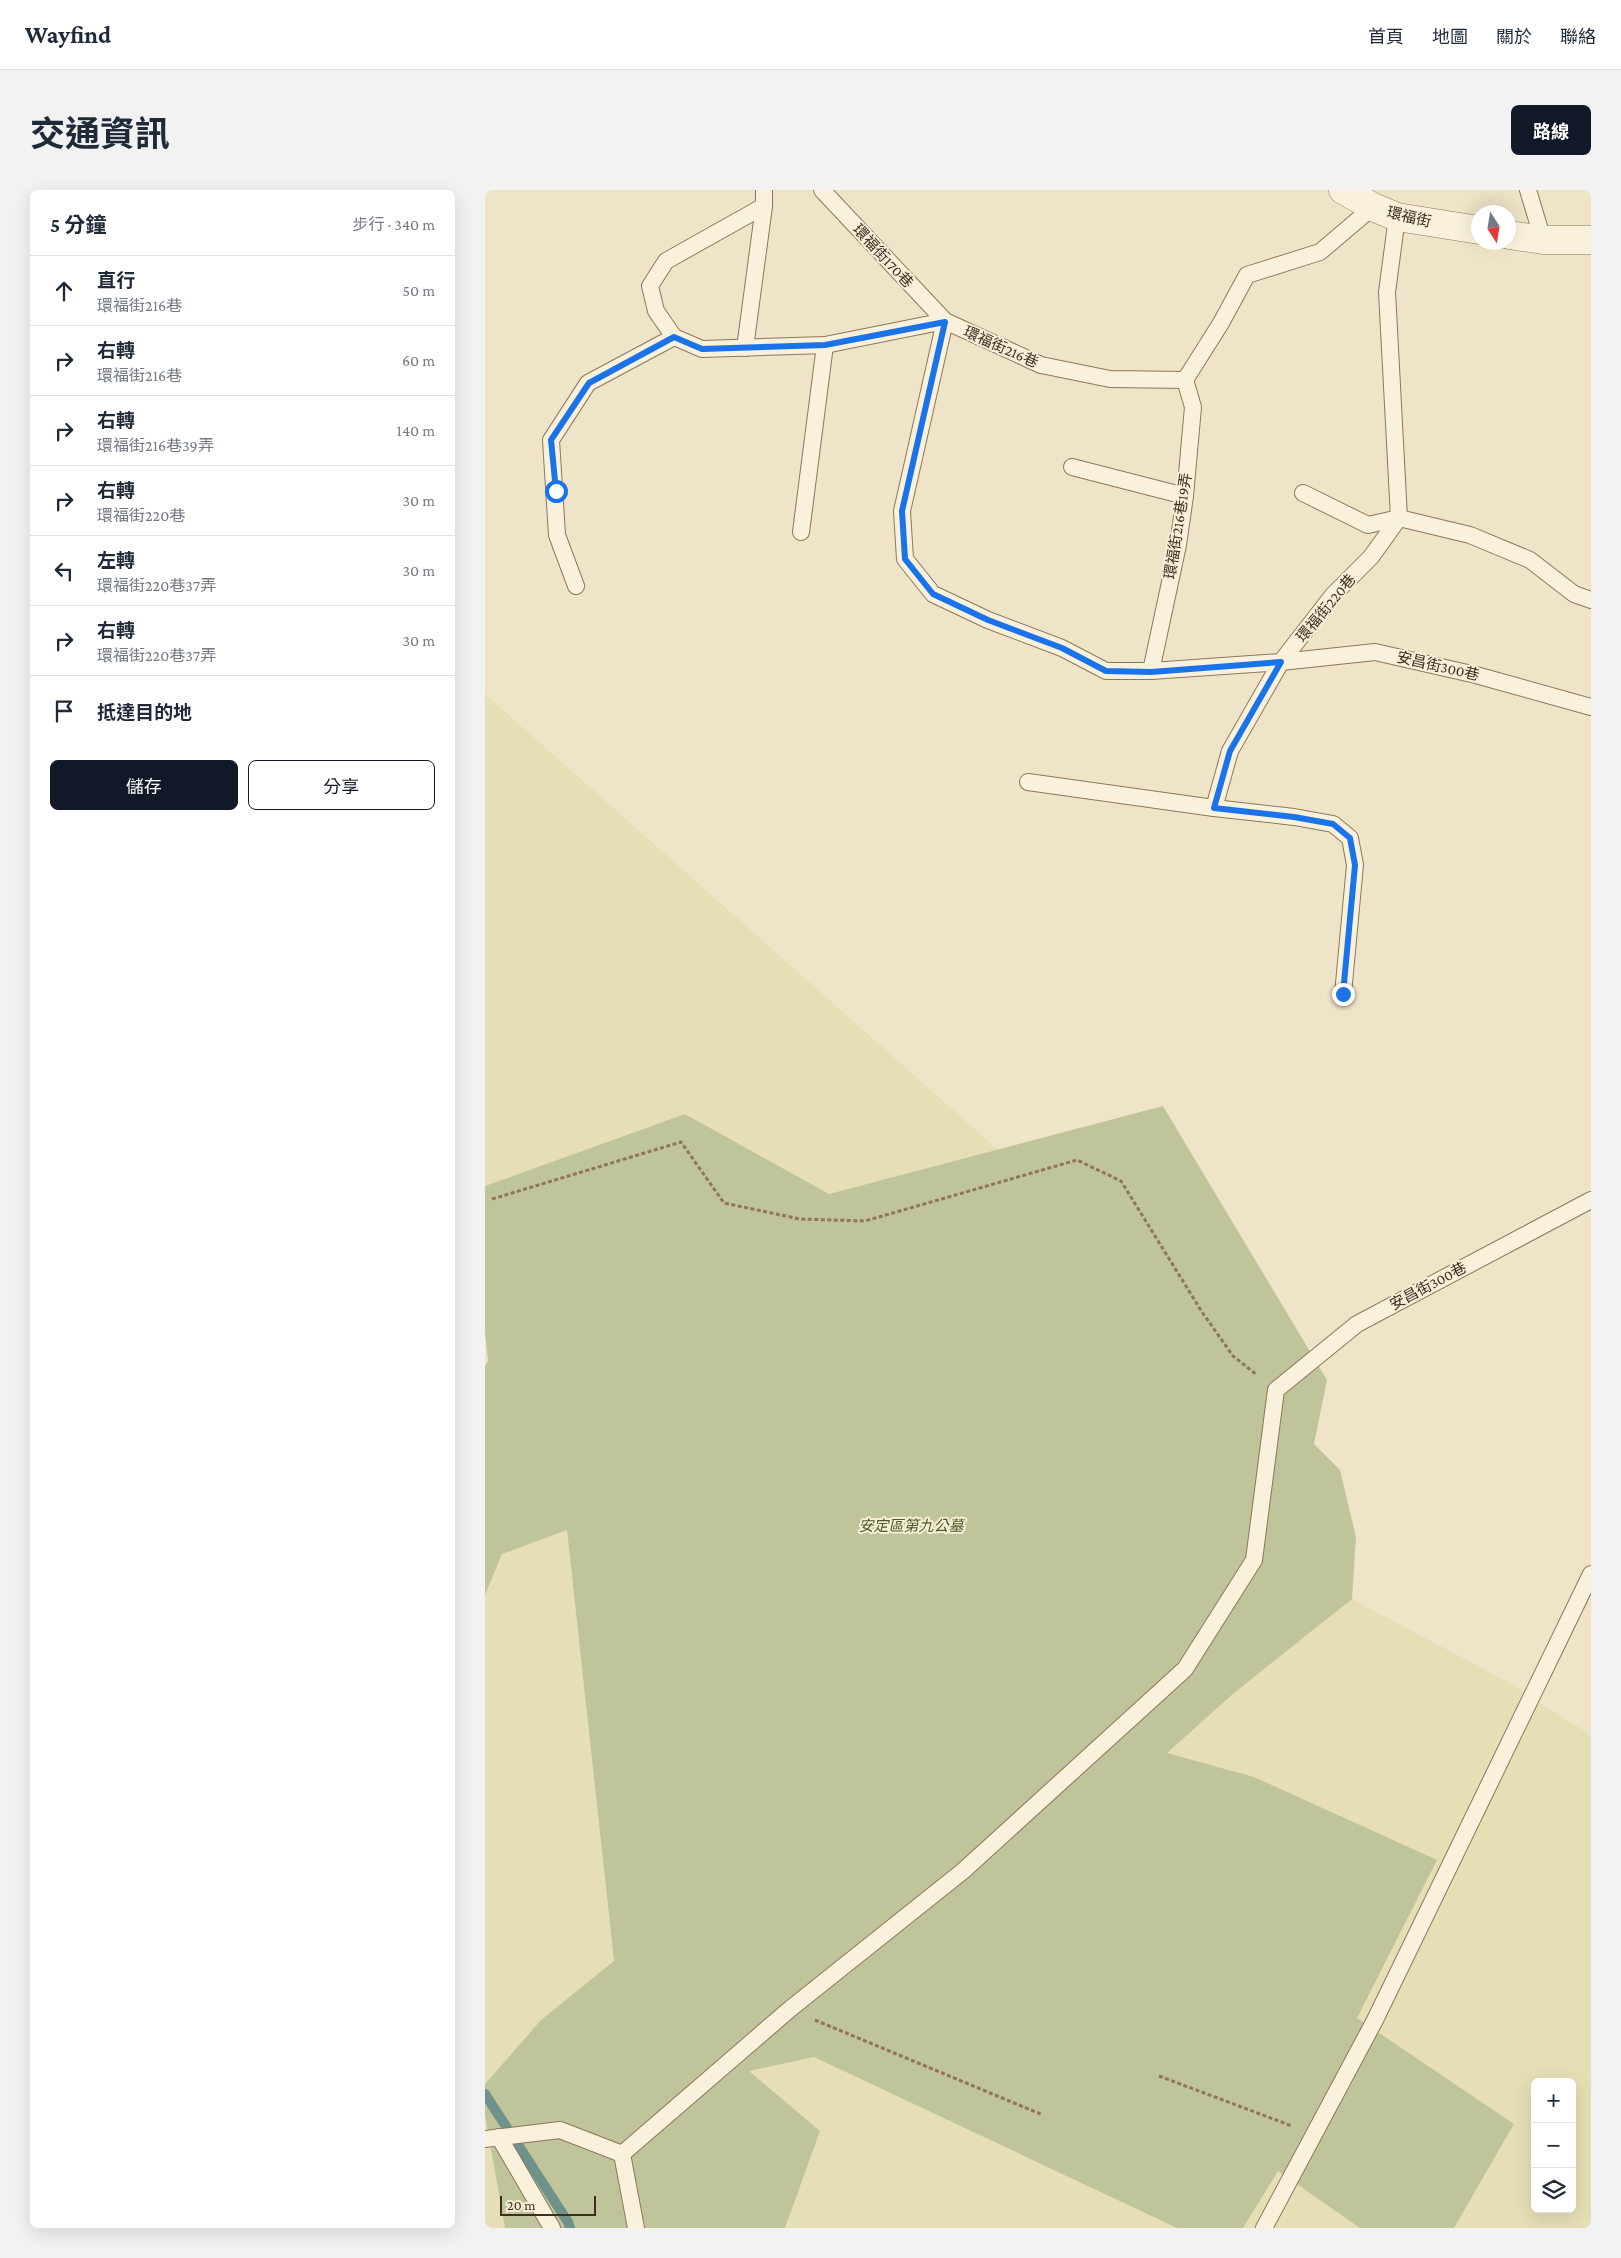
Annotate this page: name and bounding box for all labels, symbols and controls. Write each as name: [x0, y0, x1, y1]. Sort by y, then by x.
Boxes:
text: Wayfind: [25, 21, 111, 48]
text: 首頁: [1368, 27, 1404, 47]
text: 地圖: [1432, 27, 1468, 47]
text: 關於: [1496, 27, 1532, 47]
text: 聯絡: [1560, 27, 1596, 47]
button: 路線: [1511, 105, 1591, 155]
text: 交通資訊: [30, 115, 170, 154]
street label: 環福街: [1385, 204, 1433, 230]
north arrow: [1471, 205, 1516, 250]
text: 5 分鐘: [50, 213, 106, 237]
text: 步行 · 340 m: [352, 216, 435, 233]
street label: 環福街170巷: [850, 221, 916, 291]
text: 直行: [97, 270, 135, 291]
icon: ahead: [50, 277, 78, 305]
text: 50 m: [403, 282, 435, 299]
text: 環福街216巷: [97, 297, 182, 314]
street label: 環福街216巷: [961, 323, 1041, 371]
text: 右轉: [97, 340, 135, 361]
icon: right: [50, 347, 78, 375]
text: 60 m: [402, 352, 435, 369]
text: 環福街216巷: [97, 367, 182, 384]
text: 右轉: [97, 410, 135, 431]
icon: right: [50, 417, 78, 445]
text: 140 m: [397, 422, 435, 439]
text: 環福街216巷39弄: [97, 437, 214, 454]
street label: 環福街216巷19弄: [1162, 472, 1194, 580]
text: 右轉: [97, 480, 135, 501]
route start: [545, 480, 568, 503]
icon: right: [50, 487, 78, 515]
text: 30 m: [403, 492, 435, 509]
text: 環福街220巷: [97, 507, 185, 524]
text: 左轉: [97, 550, 135, 571]
icon: left: [50, 557, 78, 585]
text: 30 m: [403, 562, 435, 579]
street label: 環福街220巷: [1293, 571, 1359, 645]
text: 環福街220巷37弄: [97, 577, 216, 594]
text: 右轉: [97, 620, 135, 641]
icon: right: [50, 627, 78, 655]
text: 30 m: [403, 632, 435, 649]
text: 環福街220巷37弄: [97, 647, 216, 664]
street label: 安昌街300巷: [1395, 649, 1481, 683]
icon: arrive: [50, 697, 78, 725]
text: 抵達目的地: [97, 702, 192, 723]
button: 儲存: [50, 760, 238, 810]
button: 分享: [248, 760, 435, 810]
route end: [1332, 983, 1355, 1006]
street label: 安昌街300巷: [1387, 1259, 1469, 1313]
park label: 安定區第九公墓: [858, 1518, 966, 1534]
map controls: [1531, 2078, 1576, 2213]
button: +: [1531, 2078, 1576, 2123]
button: −: [1531, 2123, 1576, 2168]
button: layers: [1531, 2168, 1576, 2213]
scale bar: [500, 2193, 596, 2216]
text: 20 m: [507, 2197, 535, 2213]

